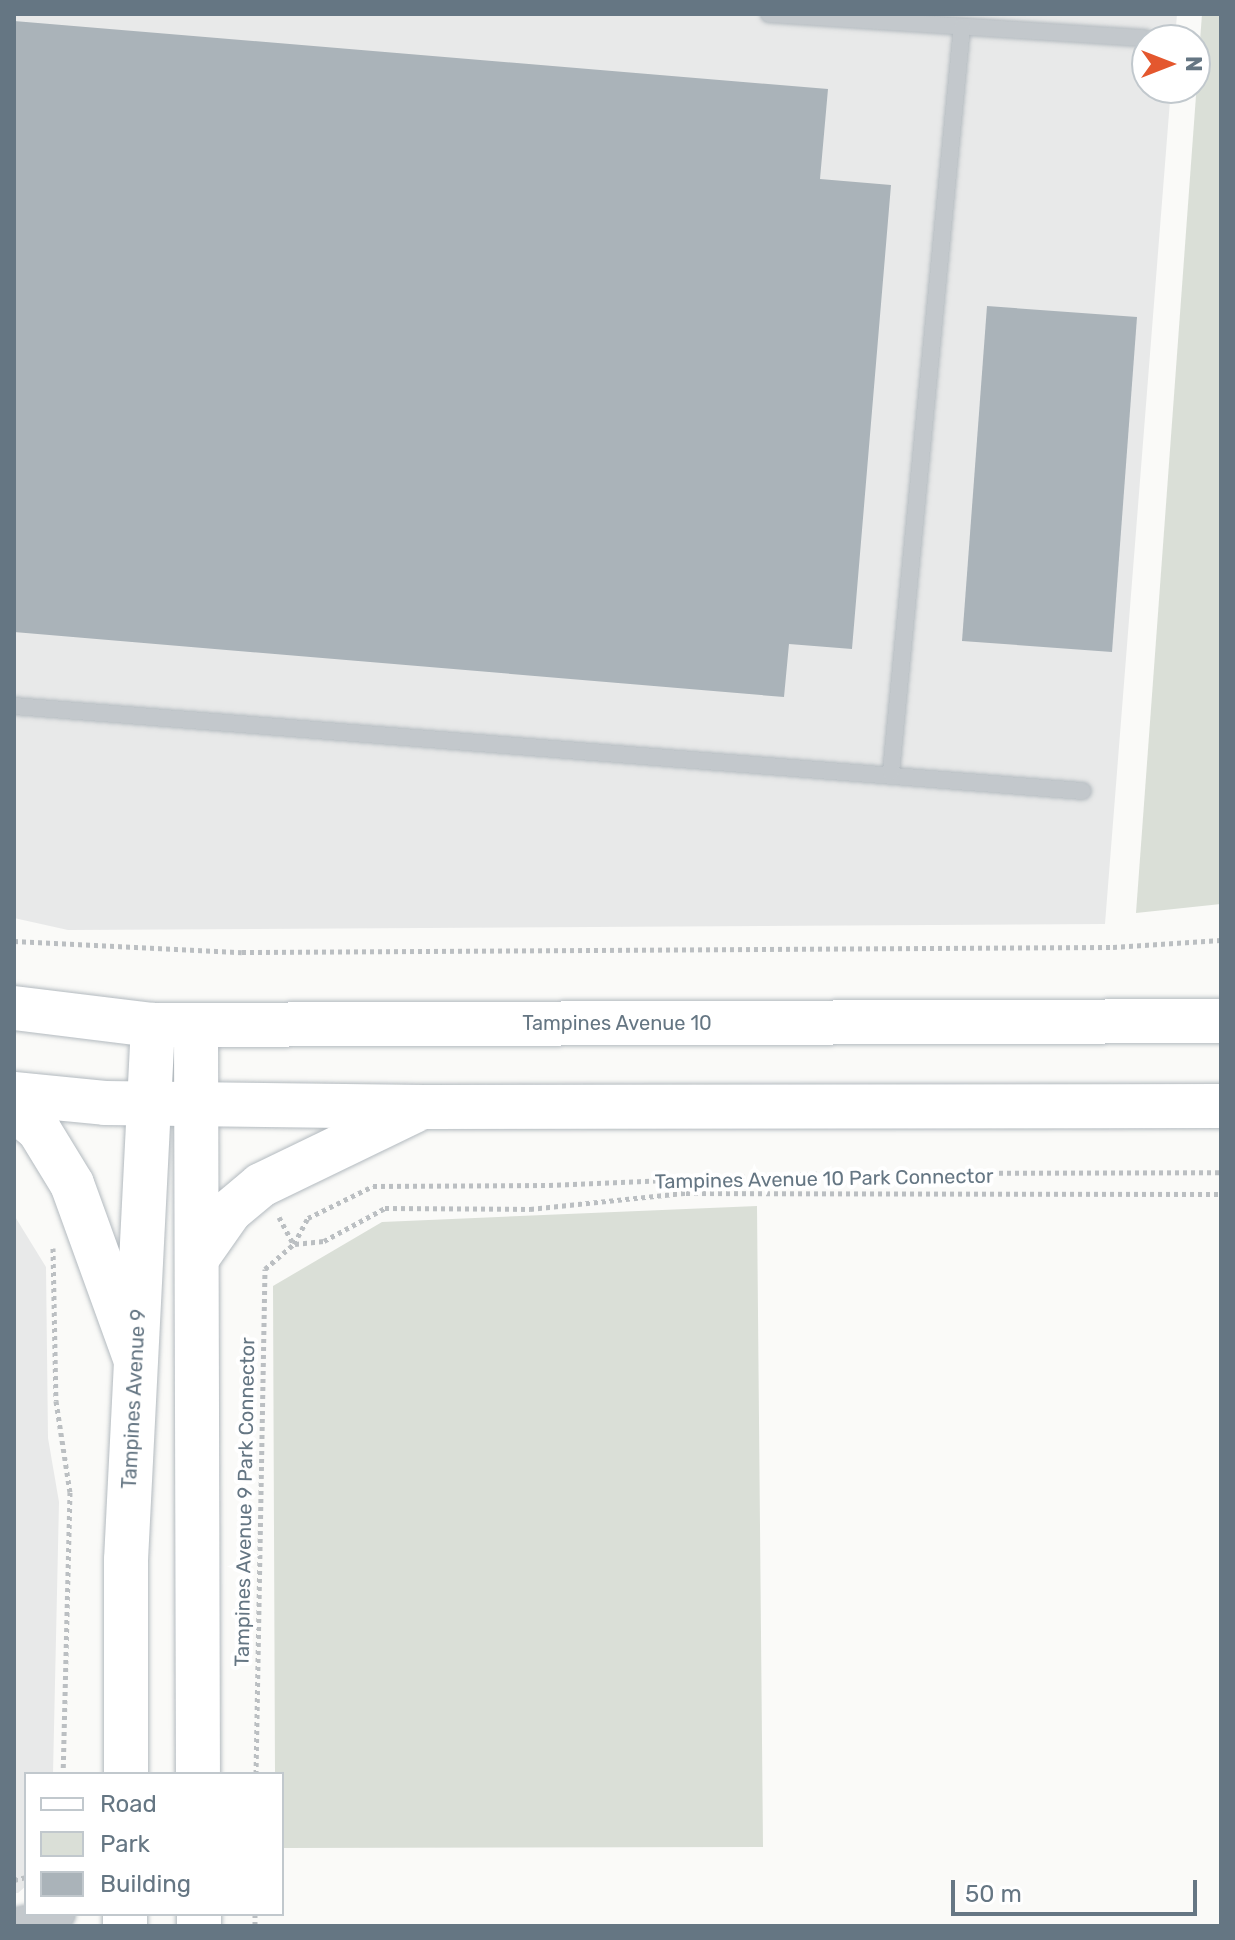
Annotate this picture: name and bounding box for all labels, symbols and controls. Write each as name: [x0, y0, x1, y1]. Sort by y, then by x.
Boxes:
north arrow: [1131, 24, 1211, 104]
text: N: [1180, 56, 1207, 72]
street label: Tampines Avenue 10: [522, 1011, 712, 1035]
street label: Tampines Avenue 10 Park Connector: [654, 1164, 994, 1194]
street label: Tampines Avenue 9: [117, 1308, 151, 1490]
street label: Tampines Avenue 9 Park Connector: [230, 1337, 260, 1667]
legend: [24, 1772, 284, 1916]
text: Road: [100, 1790, 157, 1818]
text: Park: [100, 1830, 150, 1858]
scale bar: [955, 1864, 1201, 1914]
text: Building: [100, 1870, 191, 1898]
text: 50 m: [965, 1880, 1022, 1908]

